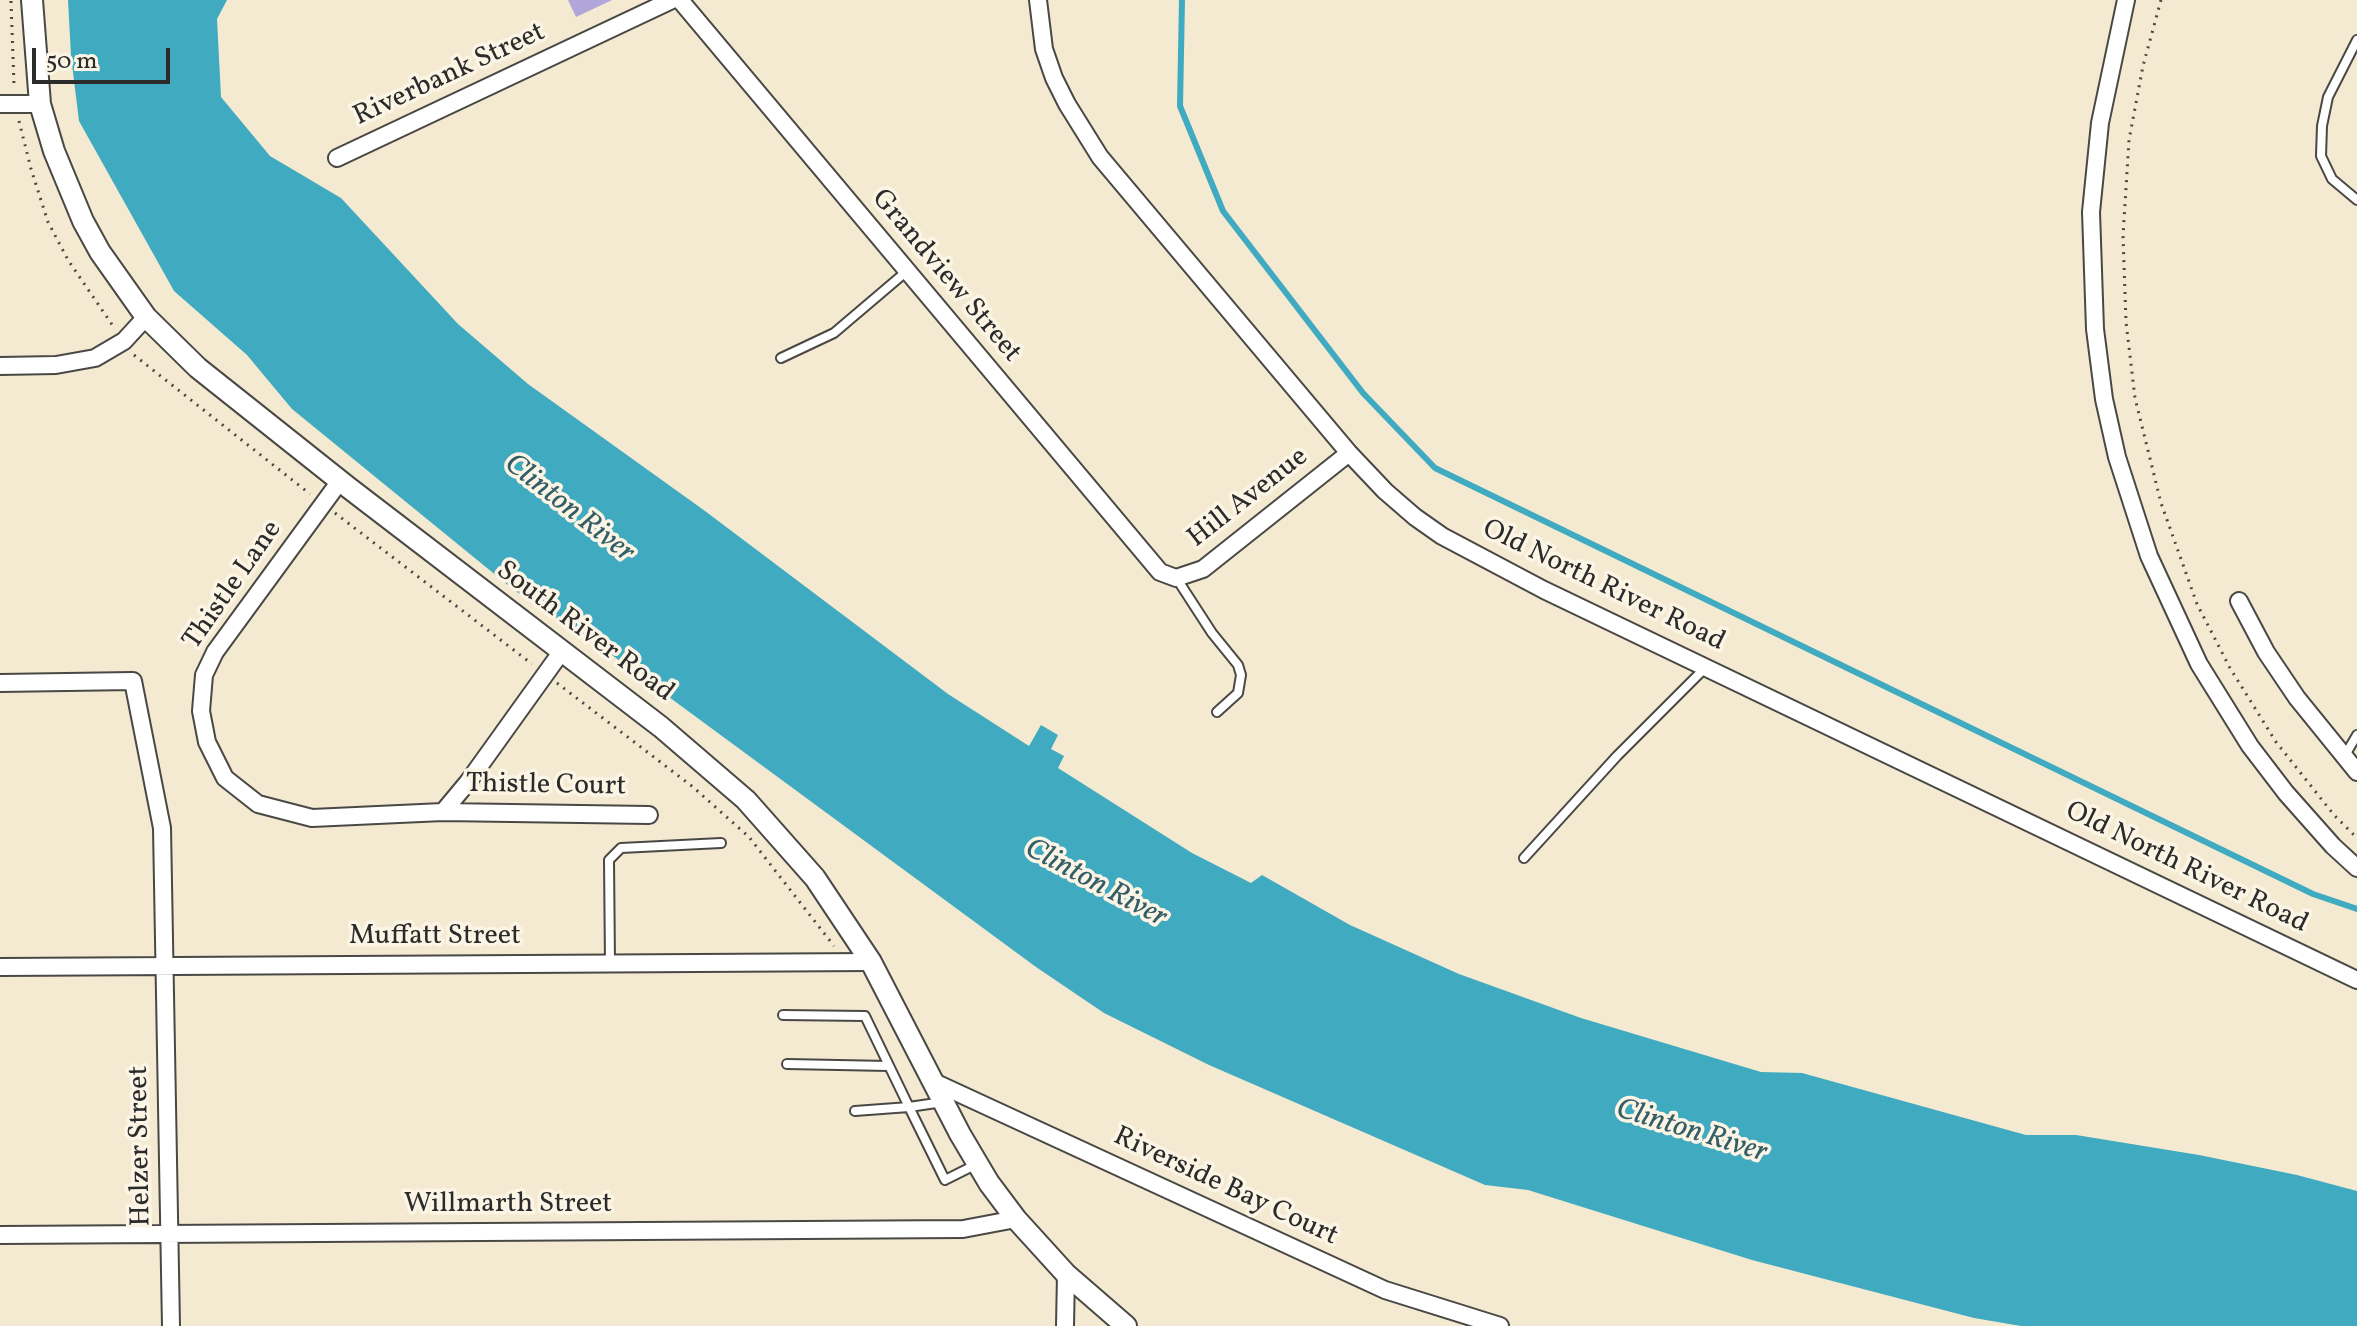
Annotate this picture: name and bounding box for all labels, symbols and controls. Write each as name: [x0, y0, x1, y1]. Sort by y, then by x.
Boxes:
street label: Riverbank Street: [349, 17, 551, 135]
scale bar: [36, 32, 174, 82]
text: 50 m: [46, 45, 98, 79]
street label: Grandview Street: [863, 184, 1027, 370]
street label: Hill Avenue: [1182, 442, 1316, 556]
water label: Clinton River: [495, 448, 641, 572]
street label: Old North River Road: [1476, 514, 1730, 660]
street label: Thistle Lane: [177, 515, 291, 657]
street label: South River Road: [488, 555, 680, 711]
street label: Thistle Court: [465, 769, 627, 805]
street label: Old North River Road: [2059, 796, 2313, 942]
water label: Clinton River: [1018, 833, 1172, 937]
street label: Muffatt Street: [349, 921, 521, 955]
street label: Helzer Street: [124, 1065, 160, 1227]
water label: Clinton River: [1611, 1093, 1771, 1173]
street label: Riverside Bay Court: [1107, 1121, 1343, 1255]
street label: Willmarth Street: [404, 1189, 612, 1223]

